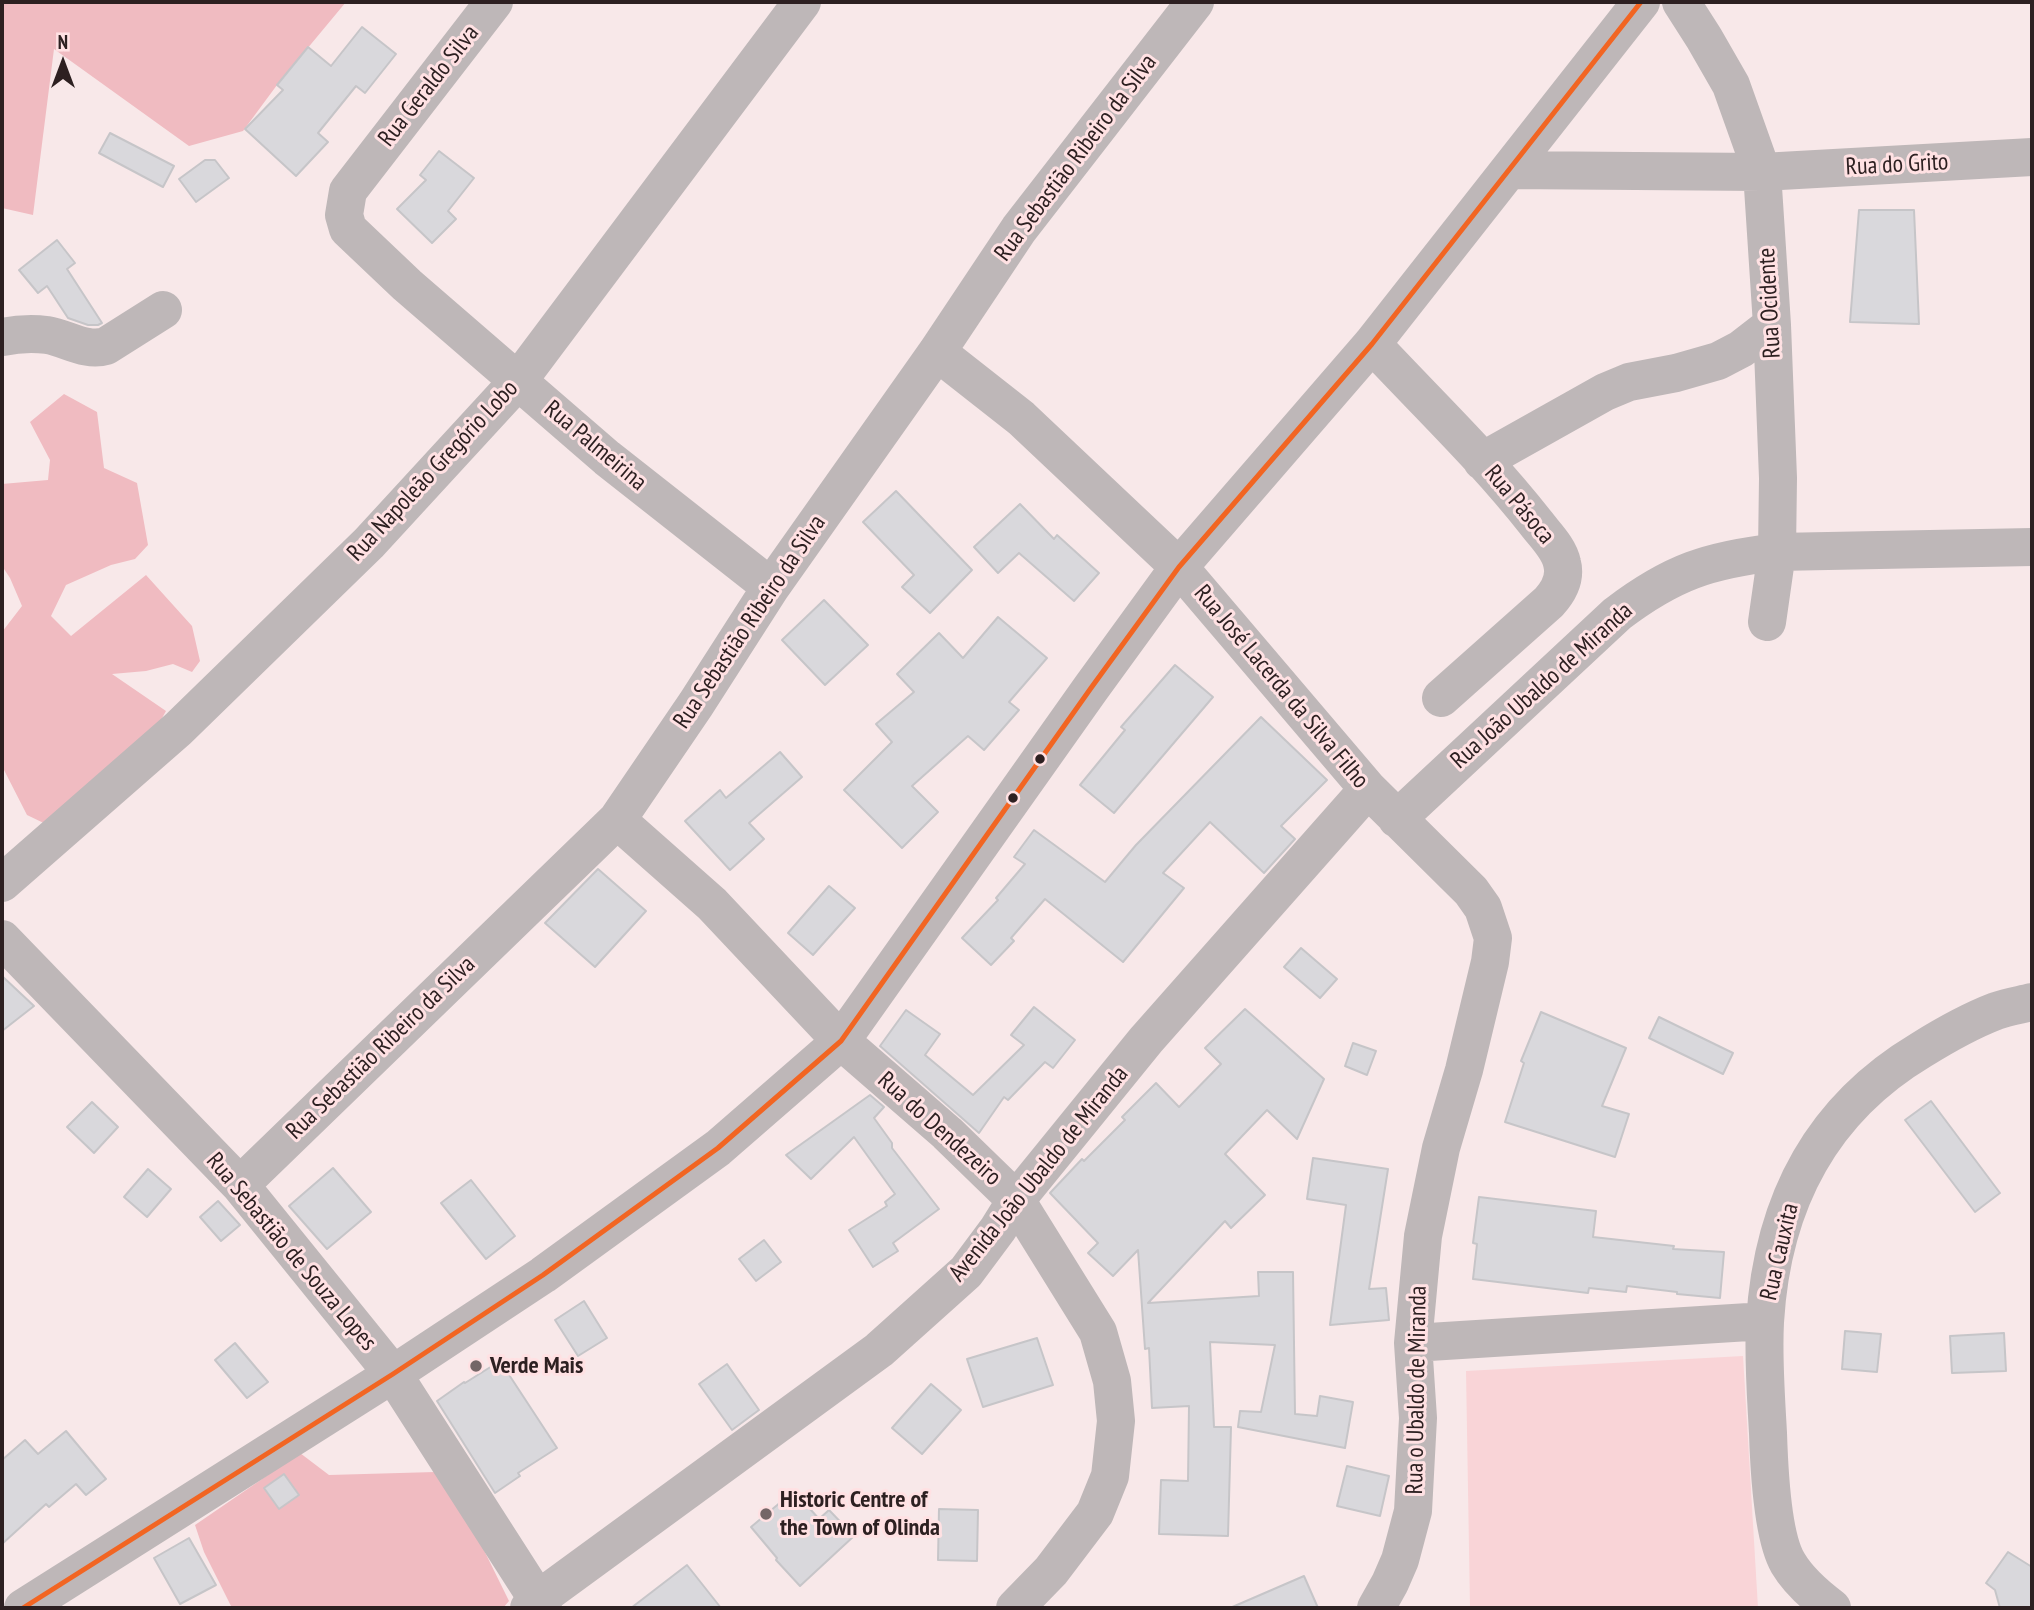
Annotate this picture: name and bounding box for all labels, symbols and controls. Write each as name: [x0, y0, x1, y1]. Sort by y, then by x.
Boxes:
street label: Rua Geraldo Silva: [373, 20, 485, 152]
north arrow: [28, 28, 98, 98]
text: N: [58, 30, 68, 54]
street label: Rua Sebastião Ribeiro da Silva: [989, 49, 1163, 267]
street label: Rua do Grito: [1845, 148, 1949, 182]
street label: Rua Ocidente: [1753, 247, 1787, 359]
street label: Rua Napoleão Gregório Lobo: [342, 375, 524, 567]
street label: Rua Palmeirina: [538, 395, 652, 497]
street label: Rua Pásoca: [1478, 460, 1560, 550]
street label: Rua Sebastião Ribeiro da Silva: [668, 510, 832, 734]
street label: Rua José Lacerda da Silva Filho: [1187, 579, 1375, 795]
street label: Rua João Ubaldo de Miranda: [1445, 597, 1639, 775]
unlabelled marker: [1033, 752, 1047, 766]
unlabelled marker: [1006, 791, 1020, 805]
street label: Rua Sebastião Ribeiro da Silva: [281, 950, 481, 1146]
street label: Avenida João Ubaldo de Miranda: [943, 1061, 1135, 1287]
street label: Rua do Dendezeiro: [871, 1066, 1007, 1192]
street label: Rua Sebastião de Souza Lopes: [200, 1147, 382, 1357]
street label: Rua Cauxita: [1755, 1201, 1805, 1303]
street label: Rua o Ubaldo de Miranda: [1401, 1285, 1433, 1495]
place label: Verde Mais: [490, 1352, 583, 1380]
marker: Verde Mais: [468, 1358, 484, 1374]
place label: Historic Centre of the Town of Olinda: [780, 1486, 940, 1542]
marker: Historic Centre of the Town of Olinda: [758, 1506, 774, 1522]

